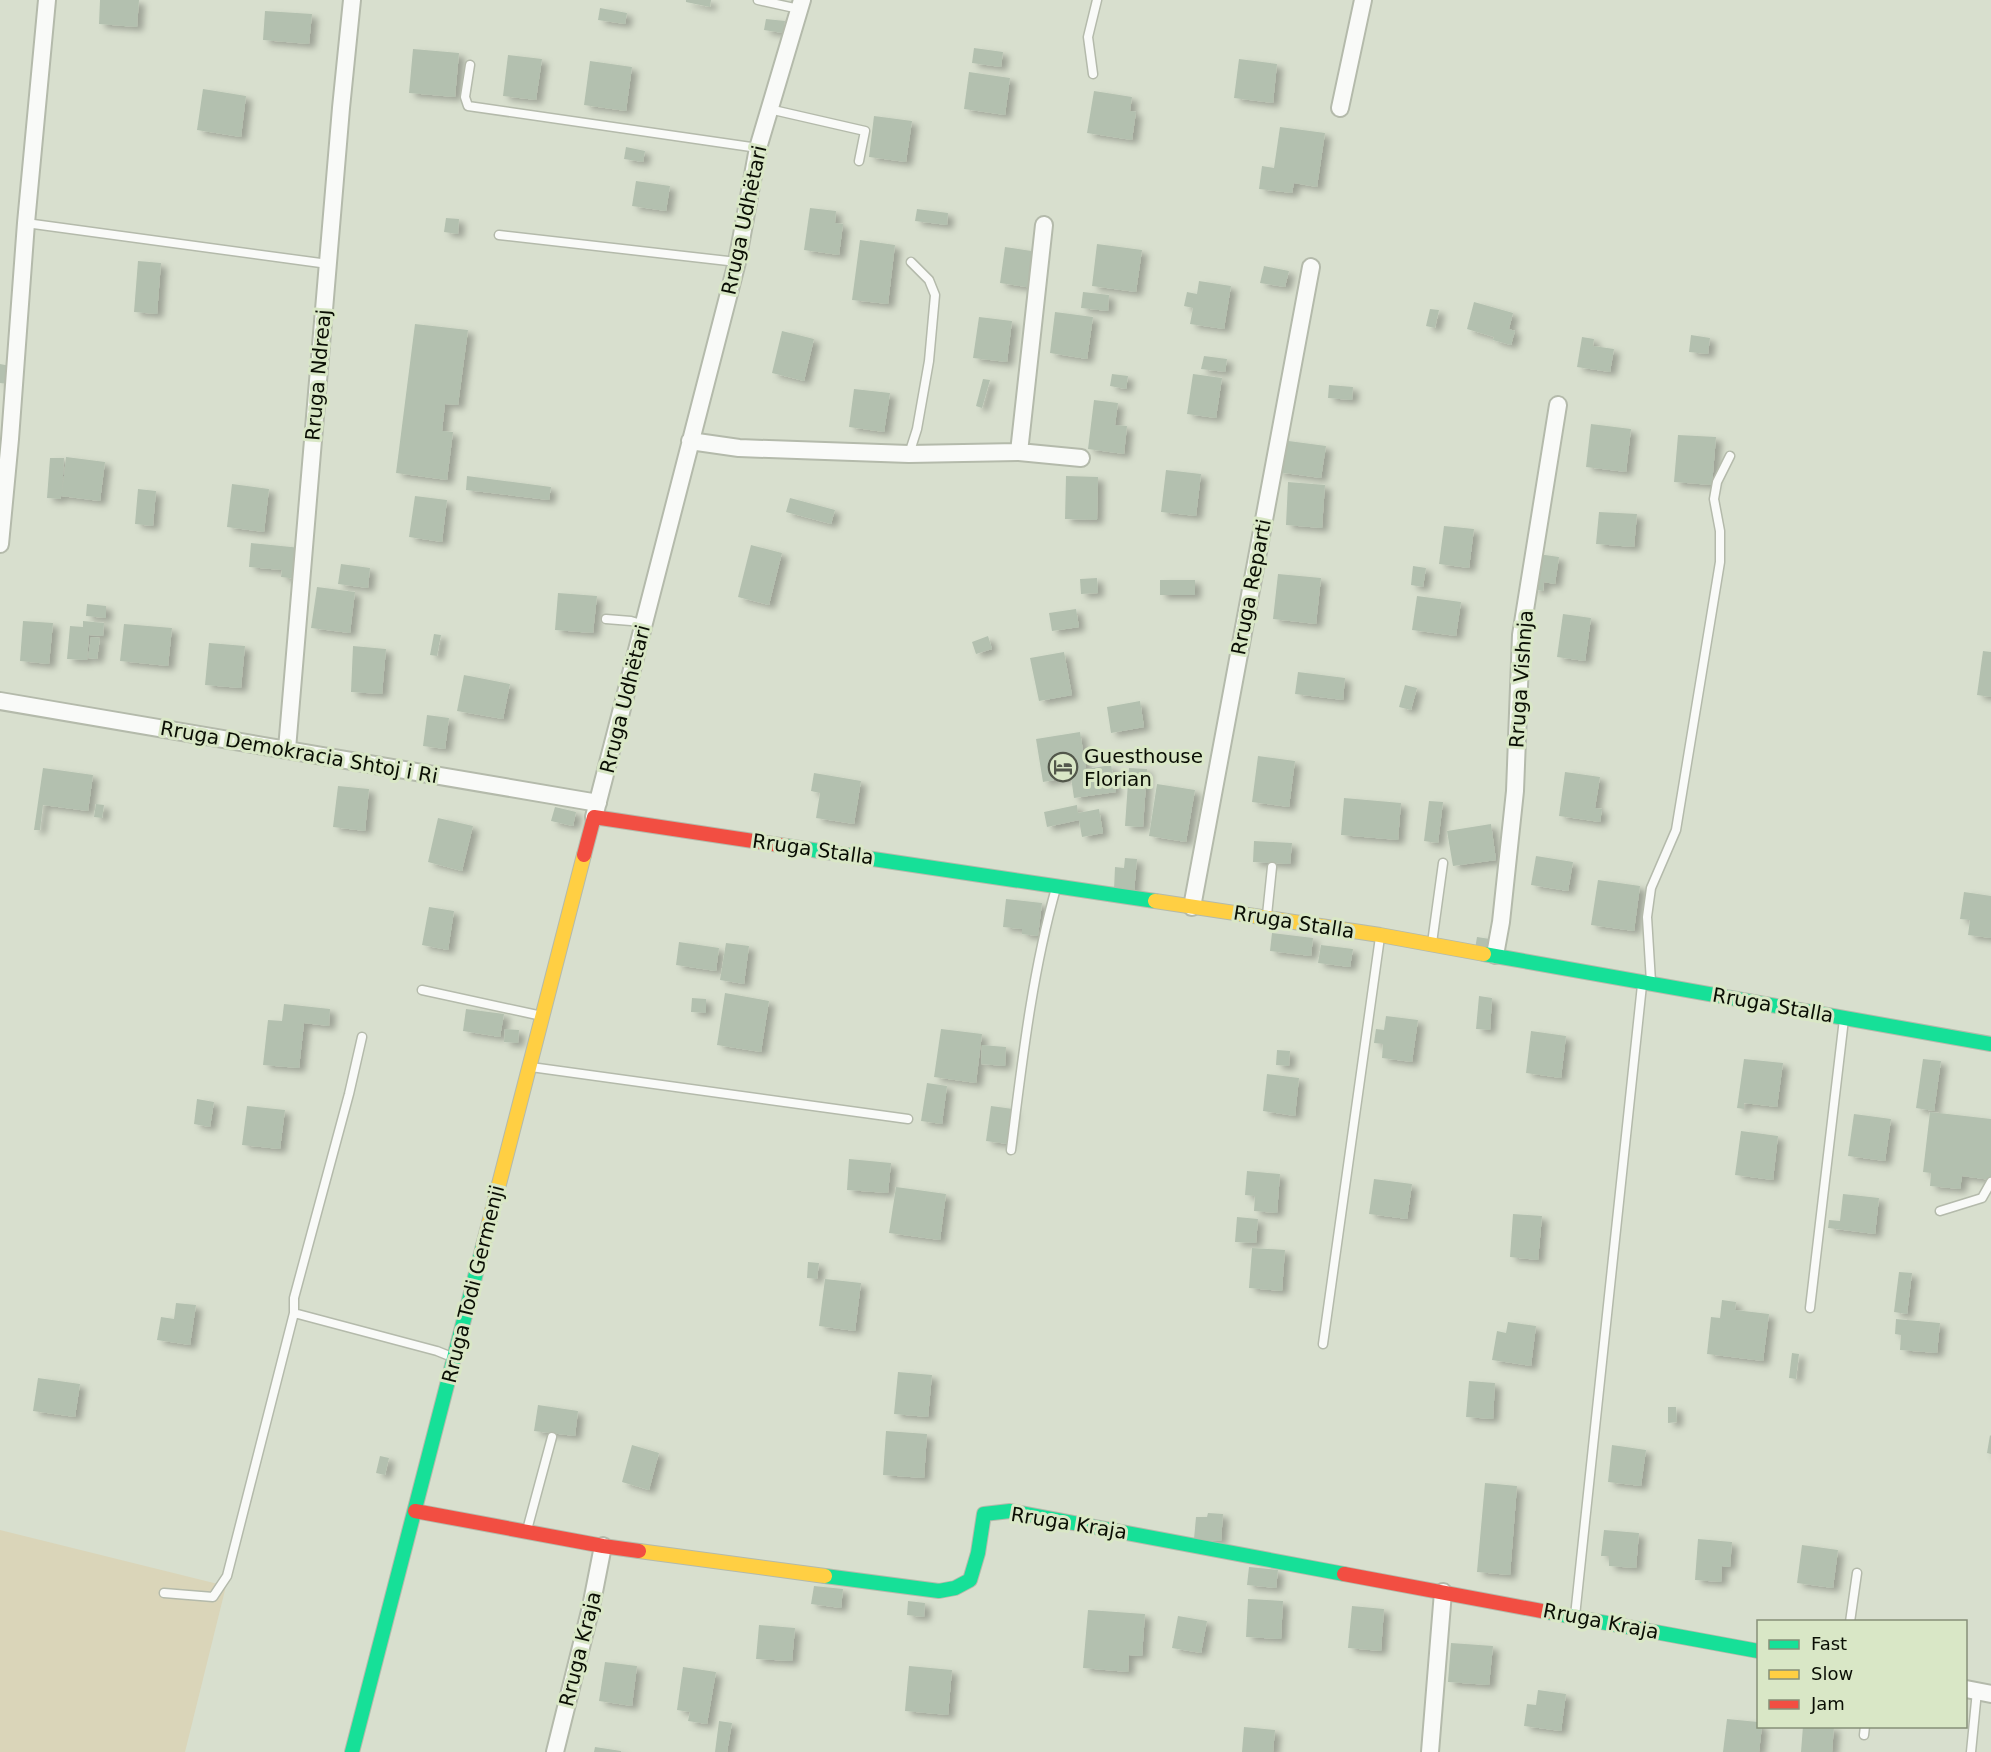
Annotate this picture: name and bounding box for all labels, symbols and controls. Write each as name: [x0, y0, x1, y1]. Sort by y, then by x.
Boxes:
street label: Rruga Udhëtari: [716, 143, 772, 297]
street label: Rruga Ndreaj: [300, 308, 336, 442]
street label: Rruga Reparti: [1226, 517, 1276, 657]
street label: Rruga Vishnja: [1504, 609, 1538, 749]
street label: Rruga Udhëtari: [595, 622, 655, 776]
street label: Rruga Demokracia Shtoj i Ri: [158, 716, 440, 788]
place label: Guesthouse Florian: [1084, 744, 1203, 791]
hotel icon: Guesthouse Florian: [1047, 751, 1079, 783]
street label: Rruga Stalla: [751, 829, 875, 869]
street label: Rruga Stalla: [1232, 901, 1356, 943]
street label: Rruga Stalla: [1711, 983, 1835, 1027]
street label: Rruga Todi Germenji: [437, 1183, 509, 1385]
street label: Rruga Kraja: [1009, 1502, 1129, 1544]
street label: Rruga Kraja: [554, 1589, 606, 1709]
street label: Rruga Kraja: [1541, 1598, 1661, 1644]
legend: [1757, 1620, 1967, 1728]
text: Fast: [1811, 1633, 1847, 1654]
text: Slow: [1811, 1663, 1853, 1684]
text: Jam: [1810, 1693, 1845, 1714]

